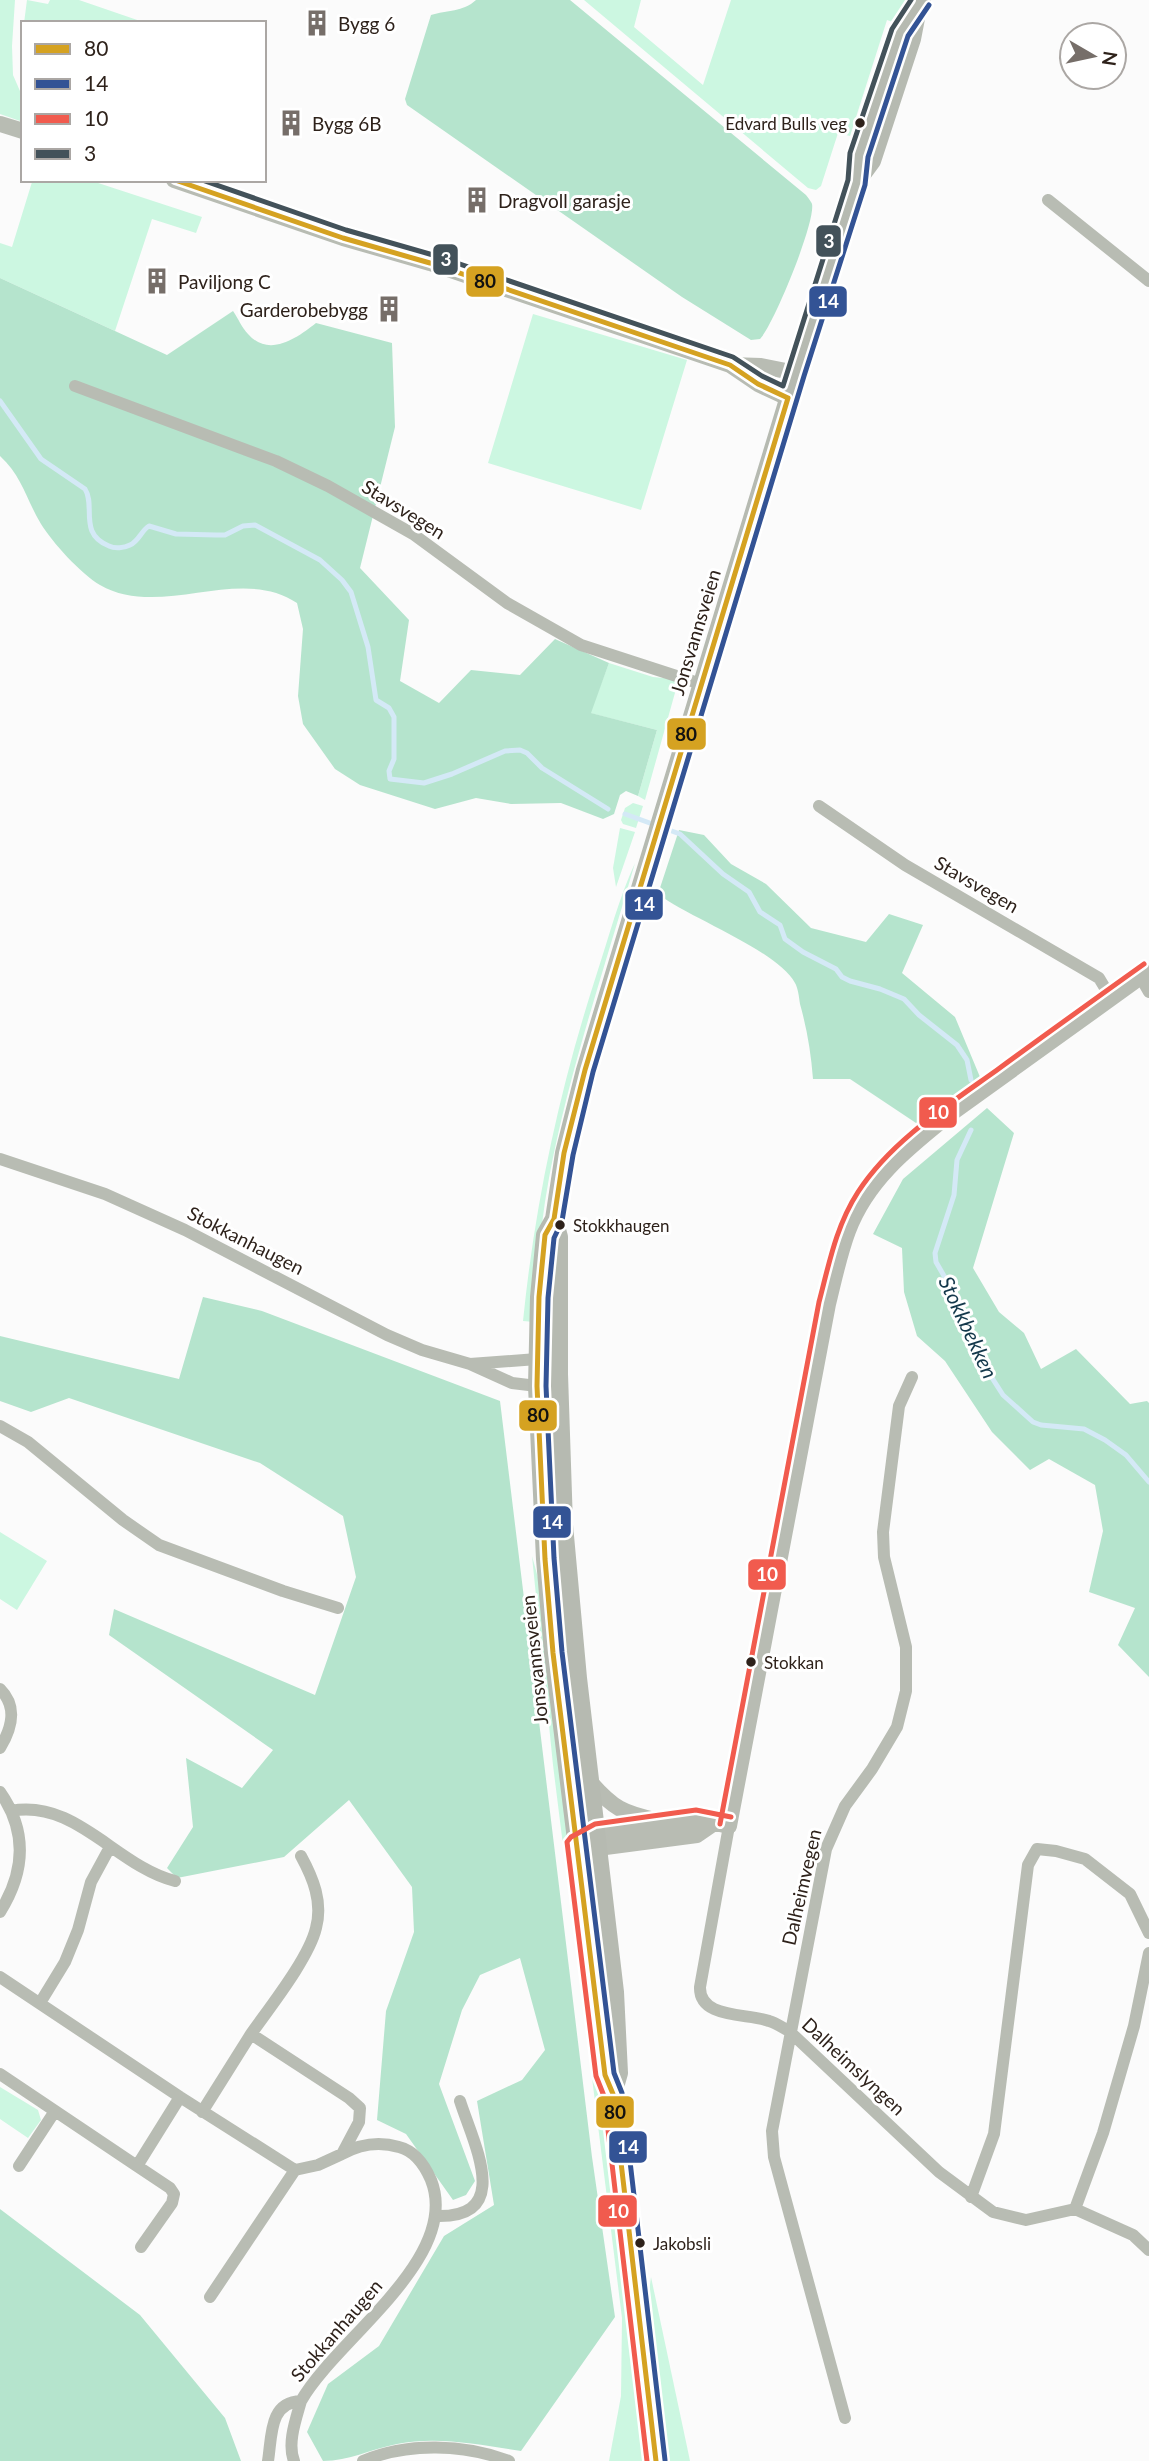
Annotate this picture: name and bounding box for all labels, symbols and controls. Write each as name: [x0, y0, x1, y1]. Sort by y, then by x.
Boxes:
building icon: Bygg 6: [302, 8, 332, 38]
place label: Bygg 6: [338, 12, 395, 35]
legend: [21, 21, 266, 182]
north arrow: [1058, 21, 1128, 91]
text: 80: [84, 35, 108, 60]
text: N: [1098, 50, 1123, 68]
text: 14: [84, 70, 108, 95]
text: 10: [84, 105, 108, 130]
building icon: Bygg 6B: [276, 108, 306, 138]
place label: Bygg 6B: [312, 112, 382, 135]
place label: Edvard Bulls veg: [725, 113, 847, 134]
marker: Edvard Bulls veg: [853, 116, 867, 130]
text: 3: [84, 140, 96, 165]
building icon: Dragvoll garasje: [462, 185, 492, 215]
place label: Dragvoll garasje: [498, 189, 631, 212]
line badge: 3: [815, 224, 842, 258]
text: 3: [823, 229, 835, 252]
line badge: 3: [432, 243, 459, 276]
text: 3: [440, 247, 452, 270]
line badge: 80: [465, 265, 505, 298]
building icon: Paviljong C: [142, 266, 172, 296]
text: 80: [474, 269, 496, 292]
place label: Paviljong C: [178, 270, 271, 293]
line badge: 14: [808, 285, 848, 318]
text: 14: [817, 289, 839, 312]
building icon: Garderobebygg: [374, 294, 404, 324]
place label: Garderobebygg: [240, 298, 368, 321]
street label: Stavsvegen: [358, 474, 450, 544]
street label: Jonsvannsveien: [665, 566, 725, 698]
line badge: 80: [666, 717, 707, 751]
text: 80: [675, 722, 697, 745]
street label: Stavsvegen: [931, 851, 1023, 917]
line badge: 14: [624, 888, 664, 921]
text: 14: [633, 892, 655, 915]
line badge: 10: [918, 1096, 958, 1129]
text: 10: [927, 1100, 949, 1123]
street label: Stokkanhaugen: [184, 1201, 308, 1279]
place label: Stokkhaugen: [573, 1215, 669, 1236]
marker: Stokkhaugen: [553, 1218, 567, 1232]
water label: Stokkbekken: [934, 1272, 1004, 1382]
line badge: 80: [518, 1399, 558, 1432]
text: 80: [527, 1403, 549, 1426]
line badge: 14: [532, 1505, 572, 1539]
text: 14: [541, 1510, 563, 1533]
line badge: 10: [747, 1558, 787, 1591]
text: 10: [756, 1562, 778, 1585]
street label: Jonsvannsveien: [516, 1594, 552, 1726]
place label: Stokkan: [764, 1652, 824, 1673]
marker: Stokkan: [744, 1655, 758, 1669]
street label: Dalheimvegen: [776, 1827, 826, 1947]
street label: Dalheimslyngen: [798, 2012, 910, 2120]
line badge: 80: [595, 2095, 635, 2129]
text: 80: [604, 2100, 626, 2123]
line badge: 14: [608, 2130, 648, 2164]
text: 14: [617, 2135, 639, 2158]
line badge: 10: [597, 2194, 638, 2228]
text: 10: [607, 2199, 629, 2222]
place label: Jakobsli: [653, 2233, 711, 2254]
marker: Jakobsli: [633, 2236, 647, 2250]
street label: Stokkanhaugen: [285, 2274, 387, 2386]

